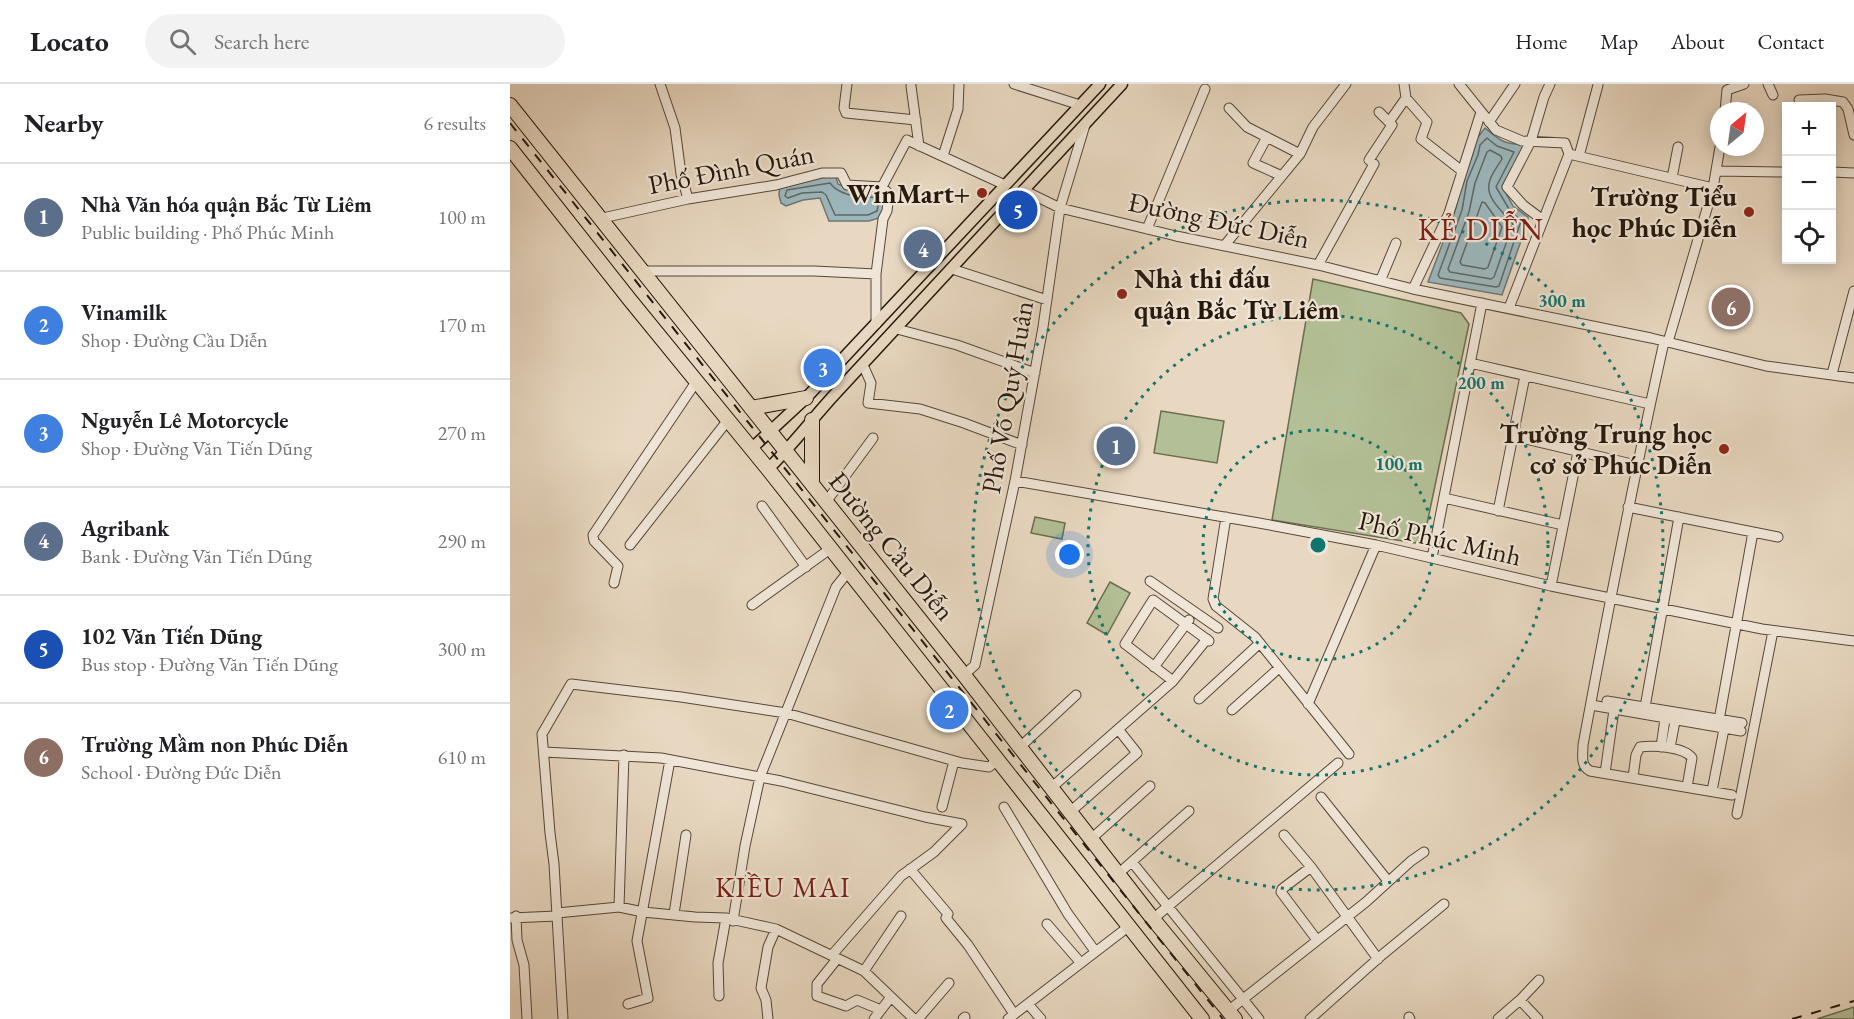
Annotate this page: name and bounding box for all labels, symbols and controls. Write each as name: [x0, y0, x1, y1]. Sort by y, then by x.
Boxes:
search box: [145, 14, 565, 68]
text: Locato: [30, 23, 109, 59]
icon: search: [166, 25, 199, 58]
text: Search here: [214, 27, 309, 56]
text: Home: [1515, 28, 1567, 55]
text: Map: [1600, 28, 1638, 55]
text: About: [1671, 28, 1724, 55]
text: Contact: [1757, 28, 1824, 55]
north arrow: [1710, 102, 1764, 156]
map controls: [1782, 102, 1836, 264]
button: +: [1782, 102, 1836, 156]
text: Nearby: [24, 106, 104, 140]
text: 6 results: [423, 110, 486, 136]
street label: Phố Đình Quán: [645, 136, 817, 202]
button: −: [1782, 156, 1836, 210]
place label: WinMart+: [846, 176, 970, 211]
place label: Trường Tiểu học Phúc Diễn: [1572, 179, 1737, 245]
street label: Đường Đức Diễn: [1125, 184, 1313, 256]
marker: WinMart+: [975, 186, 989, 200]
pin: 5: [998, 188, 1038, 232]
text: Nhà Văn hóa quận Bắc Từ Liêm: [81, 190, 372, 219]
text: 1: [38, 204, 49, 230]
text: 100 m: [438, 204, 486, 230]
marker: Trường Tiểu học Phúc Diễn: [1742, 205, 1756, 219]
district label: KẺ DIỄN: [1418, 210, 1544, 249]
button: locate: [1782, 210, 1836, 264]
text: Public building · Phố Phúc Minh: [81, 219, 334, 245]
pin: 4: [904, 226, 942, 272]
place label: Nhà thi đấu quận Bắc Từ Liêm: [1134, 261, 1340, 327]
pin: 6: [1712, 284, 1750, 330]
marker: Nhà thi đấu quận Bắc Từ Liêm: [1115, 287, 1129, 301]
text: 300 m: [1538, 289, 1586, 312]
text: Vinamilk: [81, 298, 167, 327]
street label: Phố Võ Quý Huân: [973, 298, 1041, 496]
text: 2: [38, 312, 49, 338]
text: 170 m: [438, 312, 486, 338]
text: Shop · Đường Cầu Diễn: [81, 327, 268, 353]
pin: 3: [804, 346, 842, 390]
text: 200 m: [1457, 371, 1505, 394]
text: Nguyễn Lê Motorcycle: [81, 406, 289, 435]
place label: Trường Trung học cơ sở Phúc Diễn: [1499, 416, 1712, 482]
text: 3: [38, 420, 49, 446]
text: 270 m: [438, 420, 486, 446]
pin: 1: [1096, 424, 1136, 469]
text: Shop · Đường Văn Tiến Dũng: [81, 435, 312, 461]
marker: Trường Trung học cơ sở Phúc Diễn: [1717, 442, 1731, 456]
text: 100 m: [1375, 452, 1423, 475]
street label: Đường Cầu Diễn: [821, 464, 963, 628]
street label: Phố Phúc Minh: [1355, 502, 1525, 574]
text: Agribank: [81, 514, 169, 543]
text: 4: [38, 528, 49, 554]
text: 290 m: [438, 528, 486, 554]
centre of rings: [1308, 535, 1328, 555]
your location: [1055, 540, 1084, 569]
text: Bank · Đường Văn Tiến Dũng: [81, 543, 312, 569]
text: 102 Văn Tiến Dũng: [81, 622, 262, 651]
text: 5: [38, 636, 49, 662]
text: 300 m: [438, 636, 486, 662]
text: Bus stop · Đường Văn Tiến Dũng: [81, 651, 338, 677]
pin: 2: [930, 688, 968, 732]
text: Trường Mầm non Phúc Diễn: [81, 730, 348, 759]
text: 6: [38, 744, 49, 770]
text: 610 m: [438, 744, 486, 770]
text: School · Đường Đức Diễn: [81, 759, 282, 785]
district label: KIỀU MAI: [715, 869, 851, 905]

